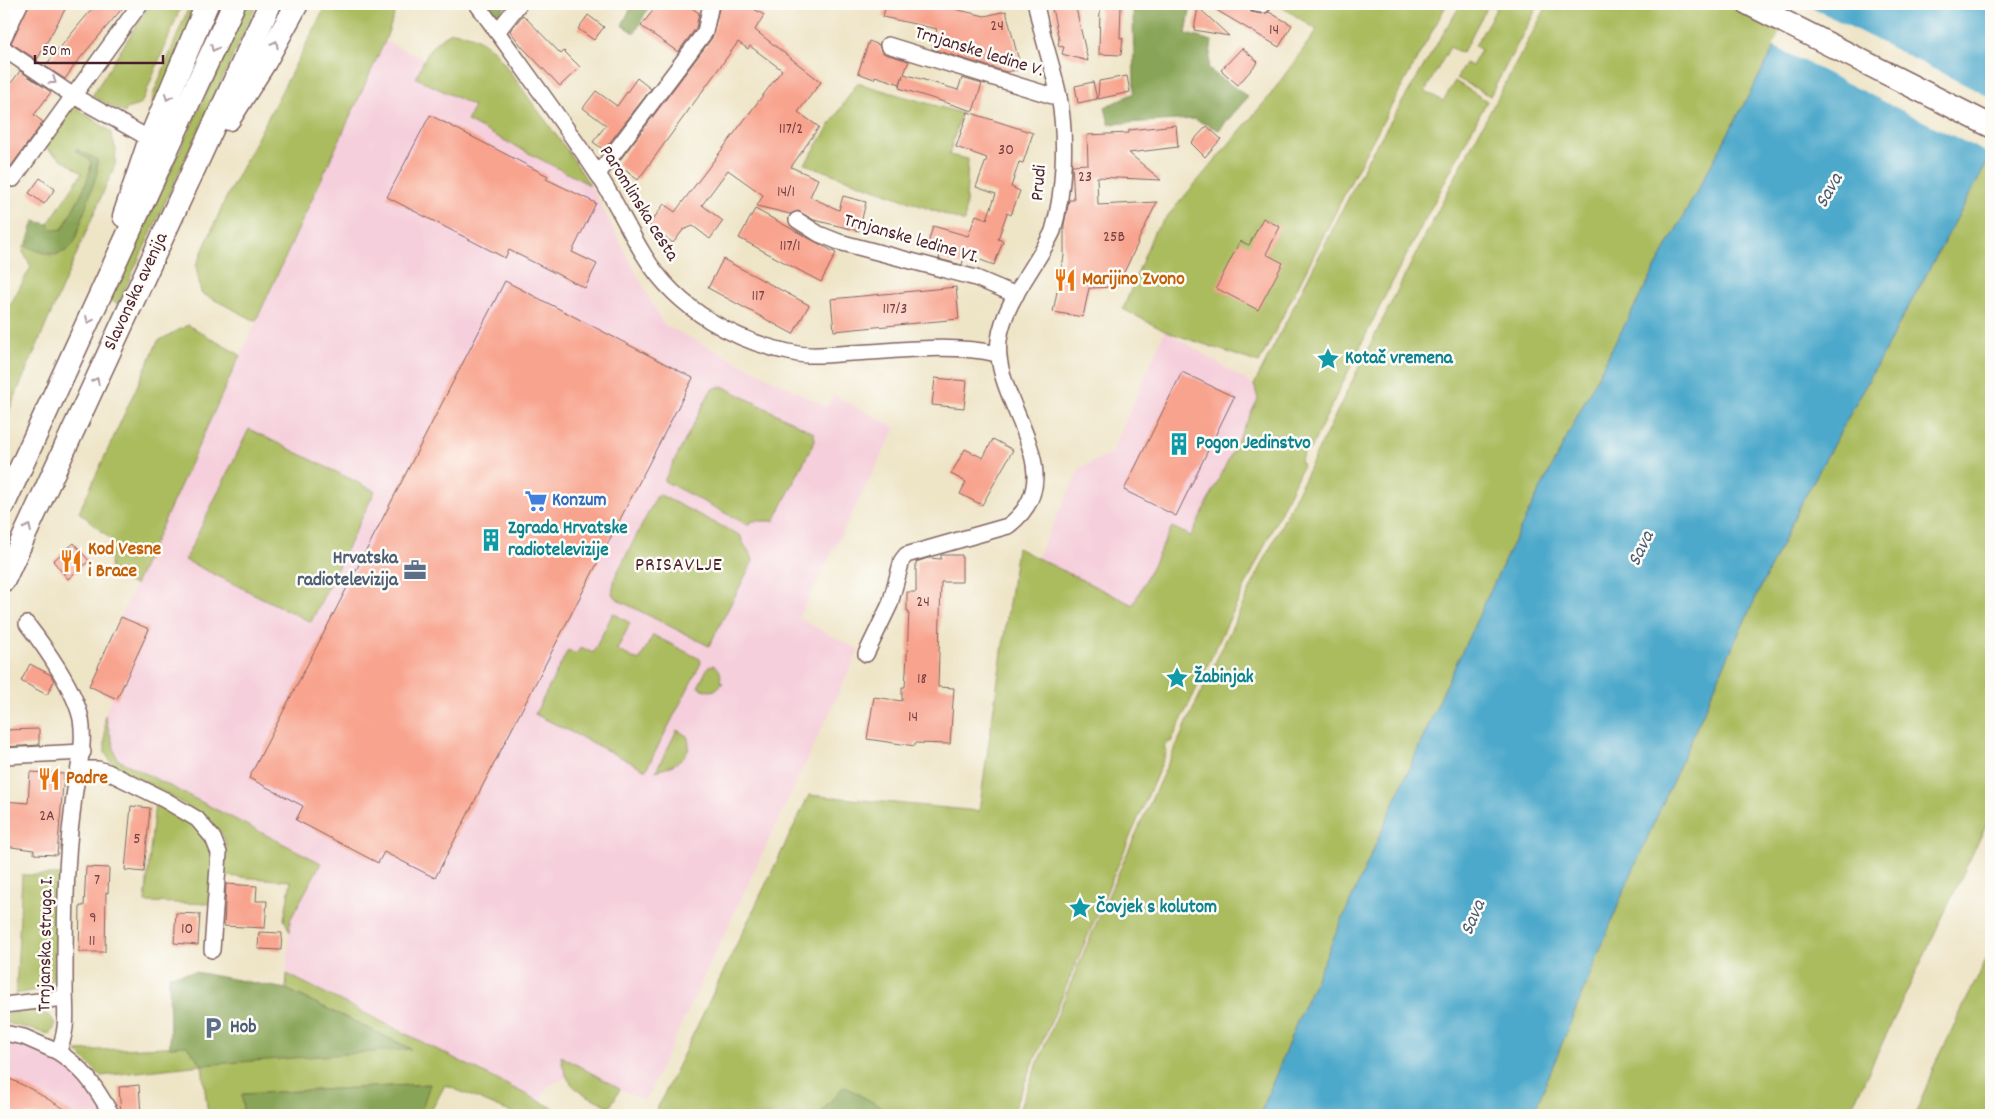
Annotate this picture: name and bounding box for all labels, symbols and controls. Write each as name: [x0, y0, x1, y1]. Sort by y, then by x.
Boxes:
house number: 24: [990, 15, 1004, 38]
house number: 14: [1269, 19, 1279, 42]
street label: Trnjanske ledine V.: [911, 21, 1047, 85]
scale bar: [35, 32, 162, 64]
one-way arrow: [269, 40, 279, 49]
text: 50 m: [42, 41, 71, 63]
one-way arrow: [210, 43, 220, 52]
one-way arrow: [47, 75, 56, 85]
one-way arrow: [163, 92, 174, 101]
house number: 117/2: [779, 118, 803, 141]
house number: 30: [998, 139, 1014, 162]
street label: Paromlinska cesta: [592, 141, 685, 268]
street label: Prudi: [1025, 163, 1055, 202]
house number: 23: [1078, 166, 1092, 189]
water label: Sava: [1809, 167, 1852, 213]
house number: 14/1: [777, 181, 795, 204]
street label: Trnjanske ledine VI.: [840, 208, 982, 272]
house number: 25B: [1103, 226, 1125, 249]
street label: Slavonska avenija: [98, 228, 177, 355]
house number: 117/1: [779, 235, 801, 258]
restaurant icon: Marijino Zvono: [1052, 267, 1078, 293]
place label: Marijino Zvono: [1082, 267, 1185, 294]
house number: 117: [751, 285, 765, 308]
house number: 117/3: [883, 298, 907, 321]
one-way arrow: [85, 315, 95, 324]
place icon: Kotač vremena: [1315, 346, 1341, 372]
place label: Kotač vremena: [1345, 346, 1454, 373]
one-way arrow: [89, 377, 100, 386]
building icon: Pogon Jedinstvo: [1166, 431, 1192, 457]
place label: Pogon Jedinstvo: [1196, 431, 1311, 458]
supermarket icon: Konzum: [523, 488, 549, 514]
place label: Konzum: [552, 488, 606, 515]
place label: Zgrada Hrvatske radiotelevizije: [508, 516, 628, 565]
one-way arrow: [21, 524, 32, 533]
water label: Sava: [1622, 525, 1663, 571]
building icon: Zgrada Hrvatske radiotelevizije: [478, 527, 504, 553]
place label: Kod Vesne i Brace: [88, 537, 161, 586]
place label: Hrvatska radiotelevizija: [297, 546, 399, 595]
restaurant icon: Kod Vesne i Brace: [58, 548, 84, 574]
district label: PRISAVLJE: [635, 552, 723, 580]
office icon: Hrvatska radiotelevizija: [402, 557, 428, 583]
house number: 24: [916, 591, 930, 614]
place icon: Žabinjak: [1164, 665, 1190, 691]
place label: Žabinjak: [1194, 665, 1254, 692]
house number: 18: [917, 668, 927, 691]
house number: 14: [908, 706, 918, 729]
restaurant icon: Padre: [36, 766, 62, 792]
place label: Padre: [66, 766, 108, 793]
house number: 2A: [39, 805, 55, 828]
house number: 5: [133, 828, 141, 851]
house number: 7: [94, 869, 100, 892]
street label: Trnjanska struga I.: [32, 876, 62, 1012]
place icon: Čovjek s kolutom: [1067, 895, 1093, 921]
place label: Čovjek s kolutom: [1096, 895, 1217, 922]
water label: Sava: [1454, 895, 1495, 940]
house number: 9: [89, 907, 97, 930]
house number: 10: [181, 918, 193, 941]
house number: 11: [88, 930, 96, 953]
parking icon: Hob: [200, 1015, 226, 1041]
place label: Hob: [230, 1015, 256, 1042]

